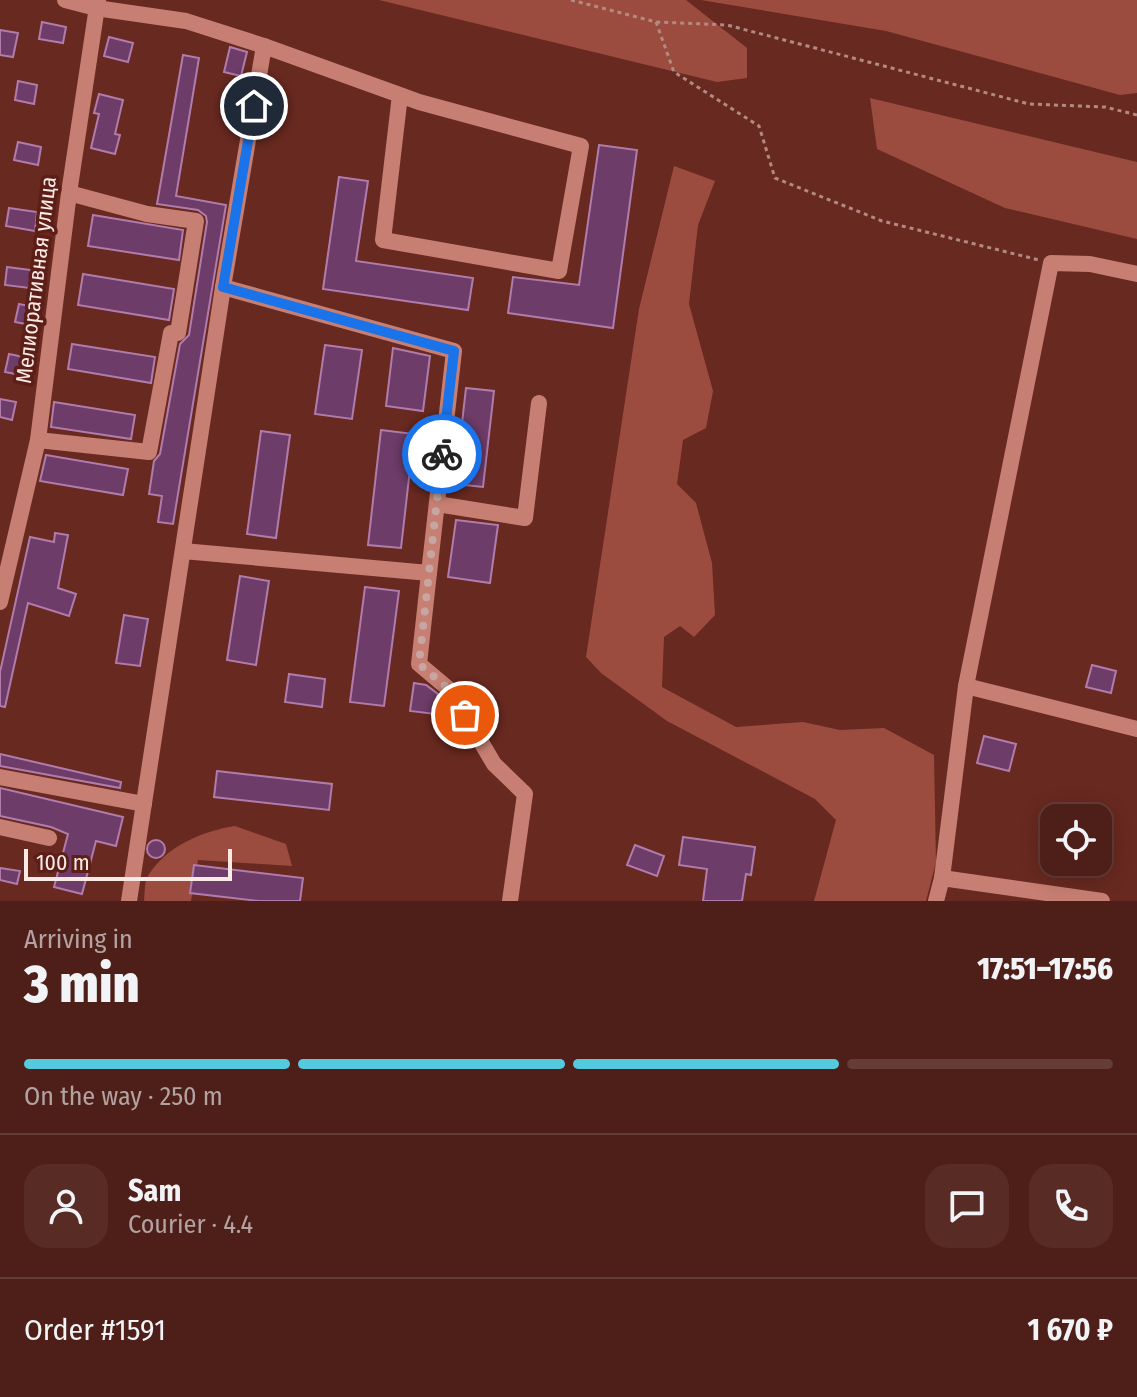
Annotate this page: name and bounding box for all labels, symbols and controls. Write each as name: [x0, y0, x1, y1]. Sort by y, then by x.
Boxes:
pin: [220, 72, 288, 140]
icon: home: [232, 84, 276, 128]
street label: Мелиоративная улица: [10, 175, 62, 385]
courier: [402, 414, 482, 494]
icon: bike: [420, 432, 464, 476]
pin: [431, 681, 499, 749]
icon: bag: [443, 693, 487, 737]
map controls: [1040, 804, 1112, 876]
button: locate: [1040, 804, 1112, 876]
scale bar: [24, 845, 232, 881]
text: 100 m: [36, 849, 90, 876]
text: Arriving in: [24, 924, 133, 955]
text: 17:51–17:56: [977, 951, 1113, 987]
text: 3 min: [24, 953, 140, 1016]
text: On the way · 250 m: [24, 1081, 223, 1112]
button: person: [24, 1164, 108, 1248]
button: chat: [925, 1164, 1009, 1248]
button: phone: [1029, 1164, 1113, 1248]
text: Sam: [128, 1173, 181, 1209]
text: Courier · 4.4: [128, 1209, 253, 1240]
text: Order #1591: [24, 1312, 166, 1348]
text: 1 670 ₽: [1028, 1312, 1113, 1348]

